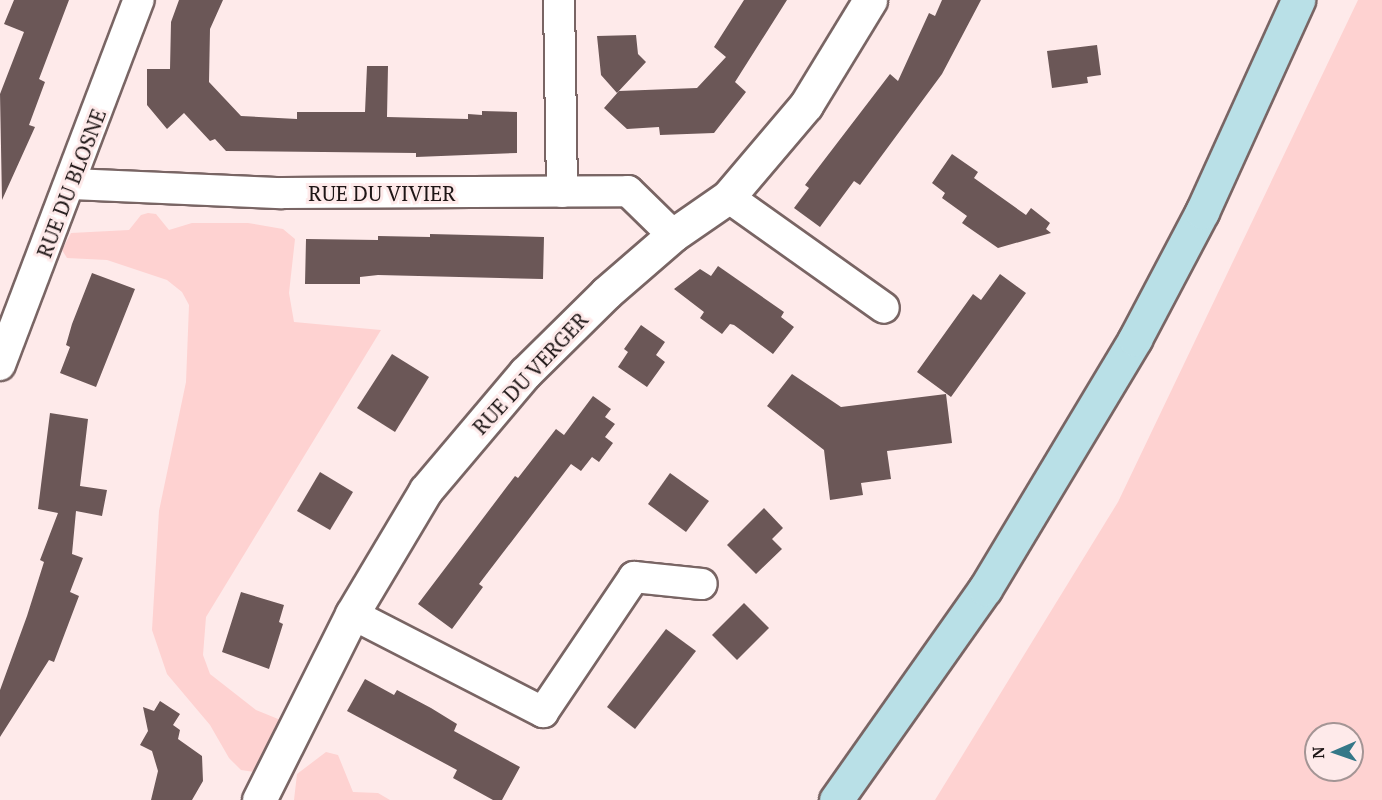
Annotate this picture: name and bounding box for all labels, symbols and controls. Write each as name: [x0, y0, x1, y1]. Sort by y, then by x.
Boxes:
street label: RUE DU BLOSNE: [31, 105, 111, 261]
street label: RUE DU VIVIER: [308, 180, 456, 206]
street label: RUE DU VERGER: [467, 307, 593, 439]
north arrow: [1304, 722, 1364, 782]
text: N: [1307, 746, 1329, 759]

